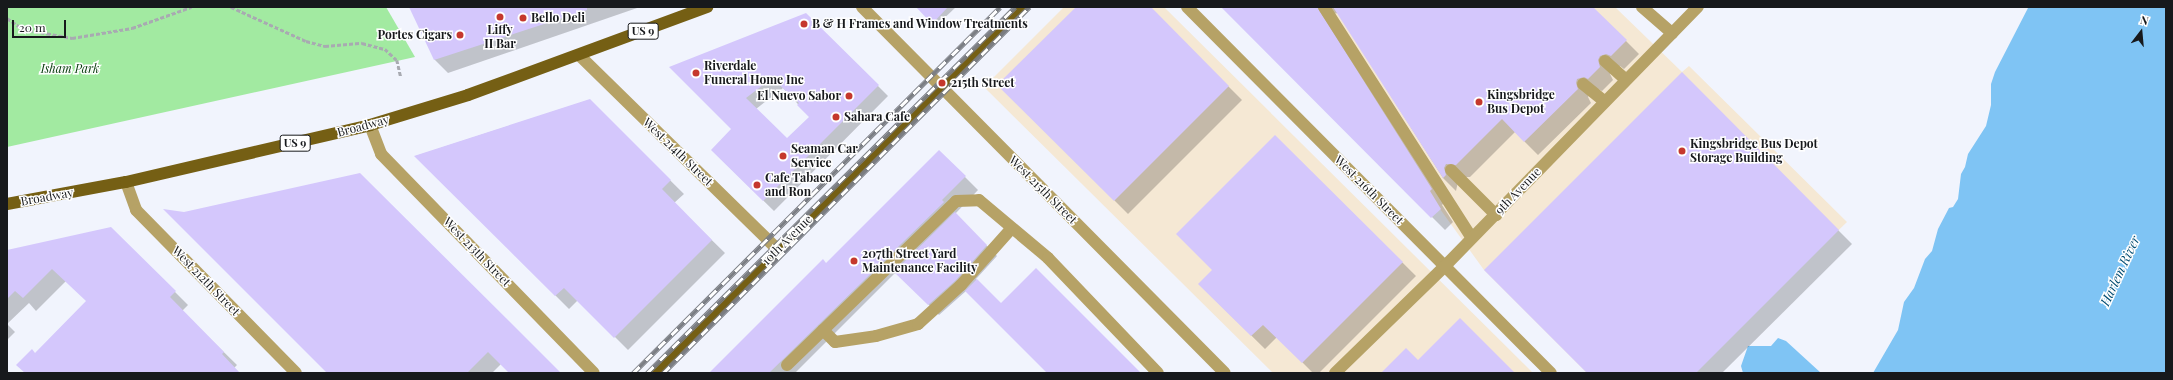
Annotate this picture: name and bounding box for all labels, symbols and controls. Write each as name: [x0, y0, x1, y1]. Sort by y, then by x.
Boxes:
place label: Bello Deli: [531, 11, 585, 25]
scale bar: [14, 12, 68, 38]
marker: Liffy II Bar: [495, 12, 505, 22]
north arrow: [2121, 12, 2161, 52]
text: N: [2139, 12, 2150, 28]
marker: Bello Deli: [518, 13, 528, 23]
place label: B & H Frames and Window Treatments: [812, 17, 1029, 31]
text: 20 m: [19, 19, 46, 35]
marker: B & H Frames and Window Treatments: [799, 19, 809, 29]
road number: US 9: [627, 22, 659, 40]
place label: Liffy II Bar: [484, 23, 516, 51]
place label: Portes Cigars: [377, 28, 452, 42]
marker: Portes Cigars: [455, 30, 465, 40]
place label: Riverdale Funeral Home Inc: [704, 59, 804, 87]
park label: Isham Park: [41, 62, 99, 76]
marker: Riverdale Funeral Home Inc: [691, 68, 701, 78]
place label: 215th Street: [951, 76, 1015, 90]
marker: 215th Street: [936, 77, 948, 89]
place label: Kingsbridge Bus Depot: [1487, 88, 1555, 116]
place label: El Nuevo Sabor: [757, 89, 841, 103]
marker: El Nuevo Sabor: [844, 91, 854, 101]
marker: Kingsbridge Bus Depot: [1474, 97, 1484, 107]
place label: Sahara Cafe: [844, 110, 910, 124]
street label: Broadway: [335, 112, 391, 140]
marker: Sahara Cafe: [831, 112, 841, 122]
street label: West 214th Street: [640, 115, 716, 189]
road number: US 9: [279, 134, 311, 152]
place label: Kingsbridge Bus Depot Storage Building: [1690, 137, 1818, 165]
place label: Seaman Car Service: [791, 142, 858, 170]
marker: Kingsbridge Bus Depot Storage Building: [1677, 146, 1687, 156]
marker: Seaman Car Service: [778, 151, 788, 161]
street label: West 215th Street: [1006, 153, 1080, 227]
street label: West 216th Street: [1332, 153, 1406, 227]
street label: 9th Avenue: [1492, 164, 1544, 218]
place label: Cafe Tabaco and Ron: [765, 171, 832, 199]
marker: Cafe Tabaco and Ron: [752, 180, 762, 190]
street label: Broadway: [20, 185, 74, 209]
street label: 10th Avenue: [759, 212, 815, 268]
street label: West 213th Street: [440, 214, 514, 290]
water label: Harlem River: [2097, 234, 2143, 308]
street label: West 212th Street: [169, 243, 243, 319]
place label: 207th Street Yard Maintenance Facility: [862, 247, 977, 275]
marker: 207th Street Yard Maintenance Facility: [849, 256, 859, 266]

